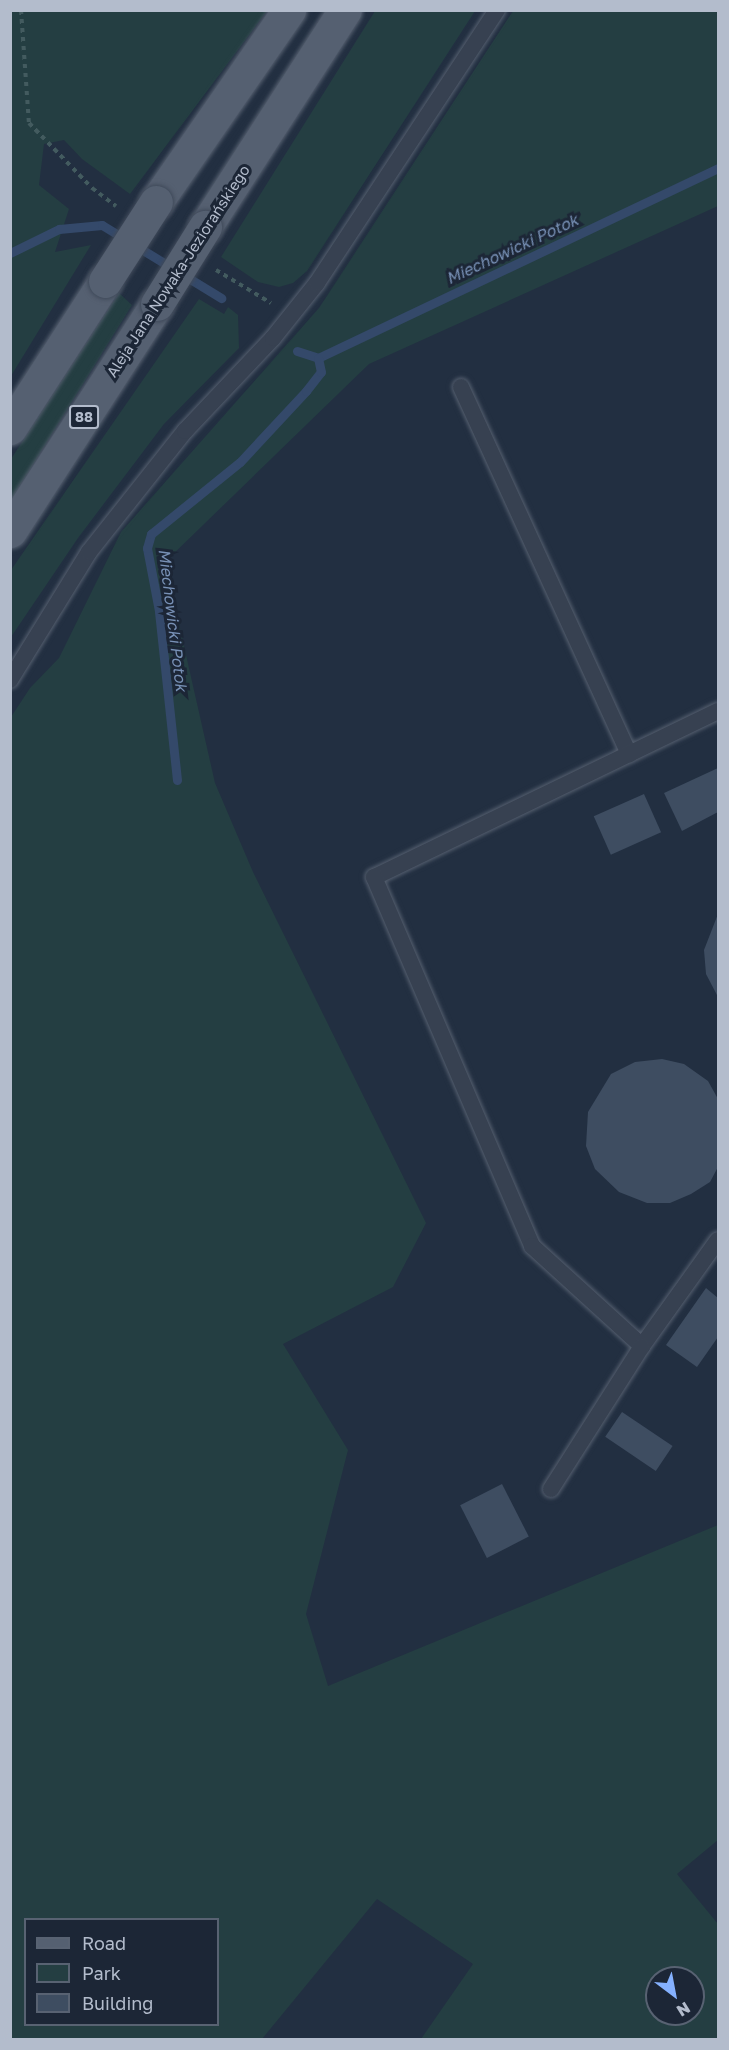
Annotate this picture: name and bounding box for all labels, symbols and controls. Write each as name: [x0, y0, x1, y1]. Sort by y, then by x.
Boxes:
street label: Aleja Jana Nowaka-Jeziorańskiego: [103, 162, 253, 380]
water label: Miechowicki Potok: [443, 210, 581, 288]
road number: 88: [69, 406, 99, 428]
water label: Miechowicki Potok: [155, 548, 191, 692]
legend: [24, 1918, 219, 2026]
text: Road: [82, 1932, 126, 1954]
text: Park: [82, 1962, 121, 1984]
north arrow: [645, 1966, 705, 2026]
text: Building: [82, 1992, 153, 2014]
text: N: [673, 1998, 694, 2021]

